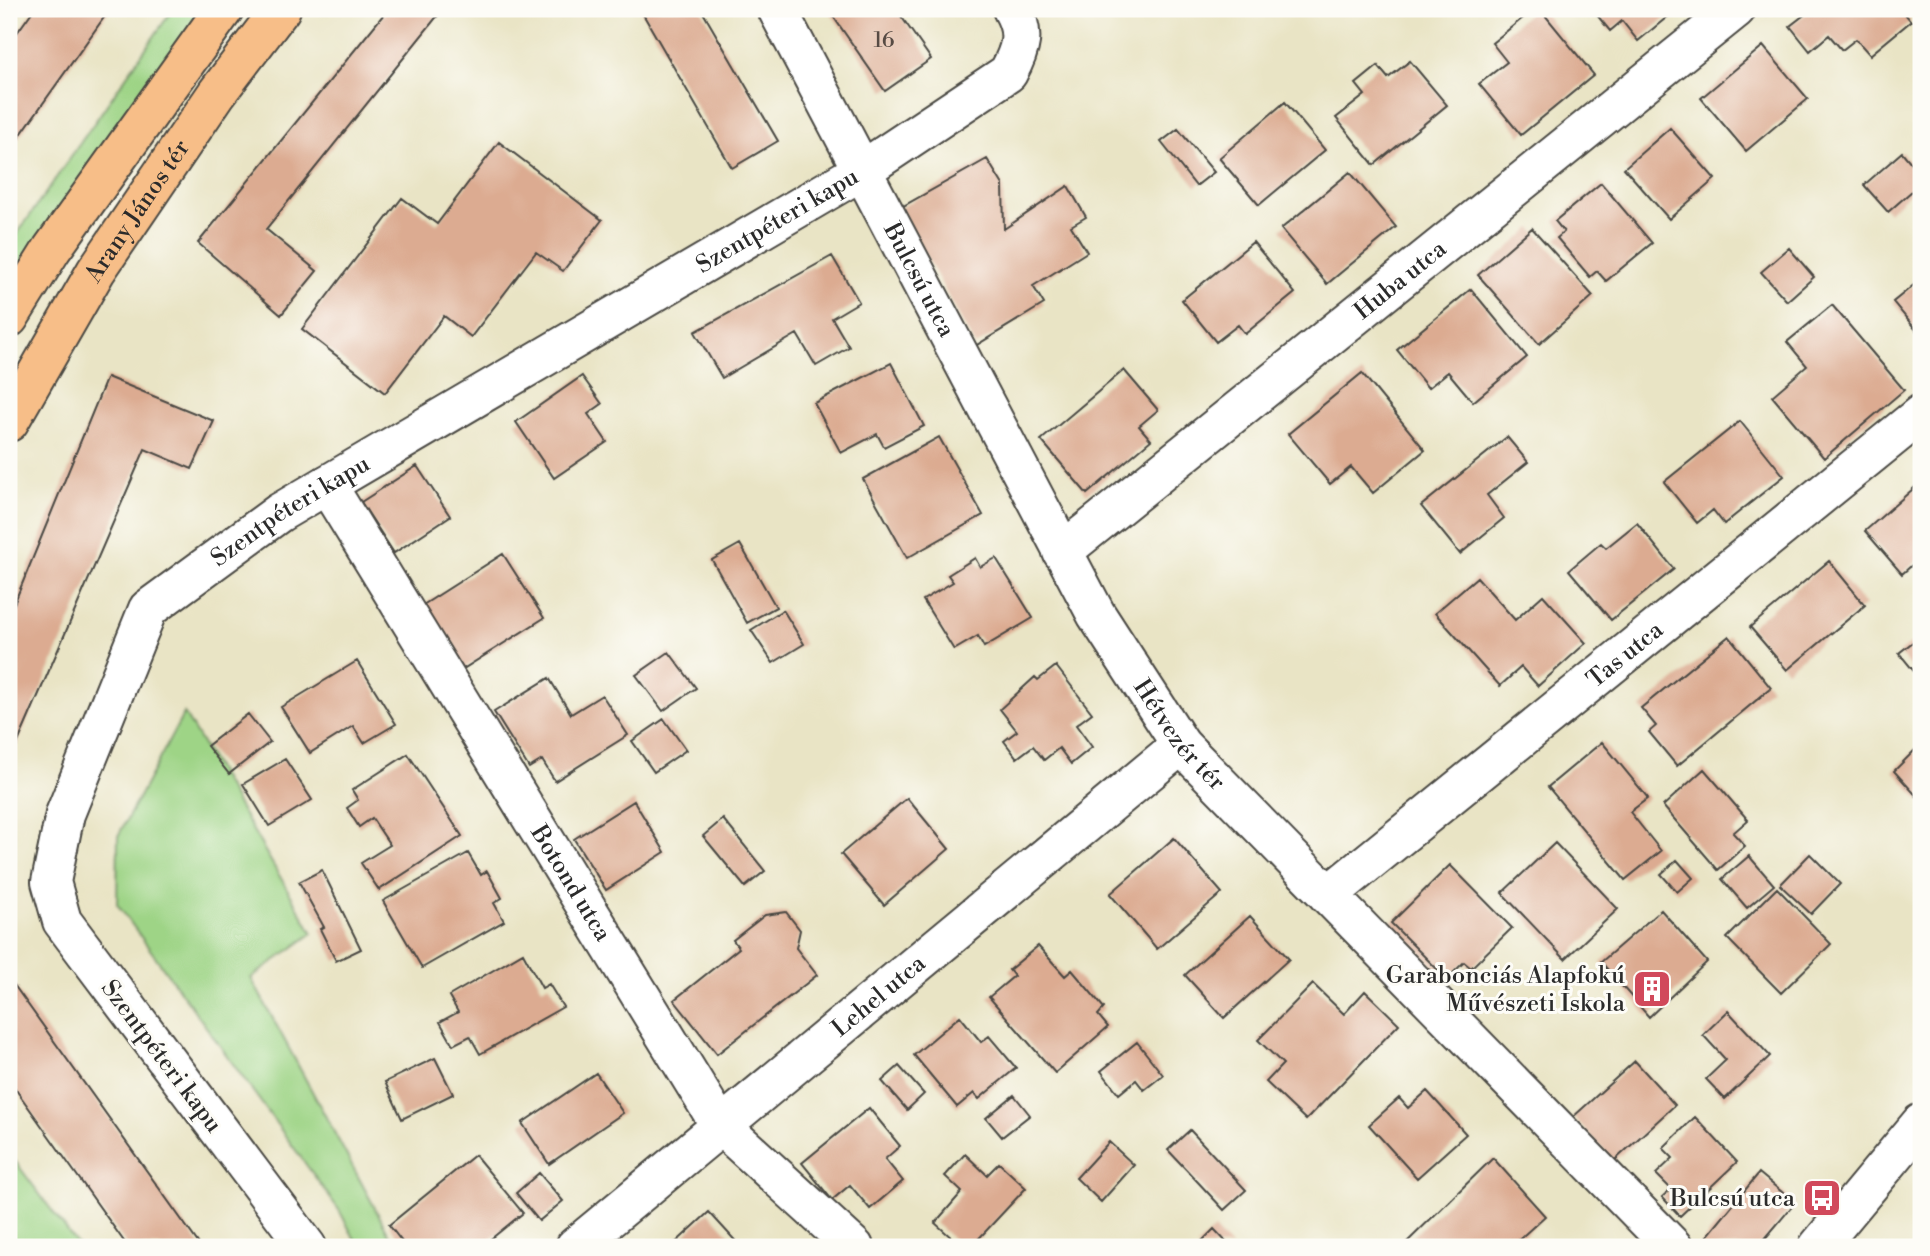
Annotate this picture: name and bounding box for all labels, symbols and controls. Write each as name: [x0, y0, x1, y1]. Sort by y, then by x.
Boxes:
house number: 16: [873, 28, 895, 54]
street label: Arany János tér: [78, 134, 197, 289]
street label: Szentpéteri kapu: [691, 162, 865, 281]
street label: Bulcsú utca: [876, 217, 962, 343]
street label: Huba utca: [1348, 234, 1453, 327]
street label: Szentpéteri kapu: [205, 449, 376, 574]
street label: Tas utca: [1581, 615, 1670, 695]
street label: Hétvezér tér: [1126, 674, 1231, 797]
street label: Botond utca: [523, 819, 618, 948]
street label: Lehel utca: [826, 948, 933, 1044]
place label: Garabonciás Alapfokú Művészeti Iskola: [1386, 961, 1626, 1019]
building icon: Garabonciás Alapfokú Művészeti Iskola: [1631, 968, 1673, 1010]
street label: Szentpéteri kapu: [94, 974, 229, 1139]
bus stop icon: Bulcsú utca: [1801, 1177, 1843, 1219]
place label: Bulcsú utca: [1669, 1184, 1796, 1214]

